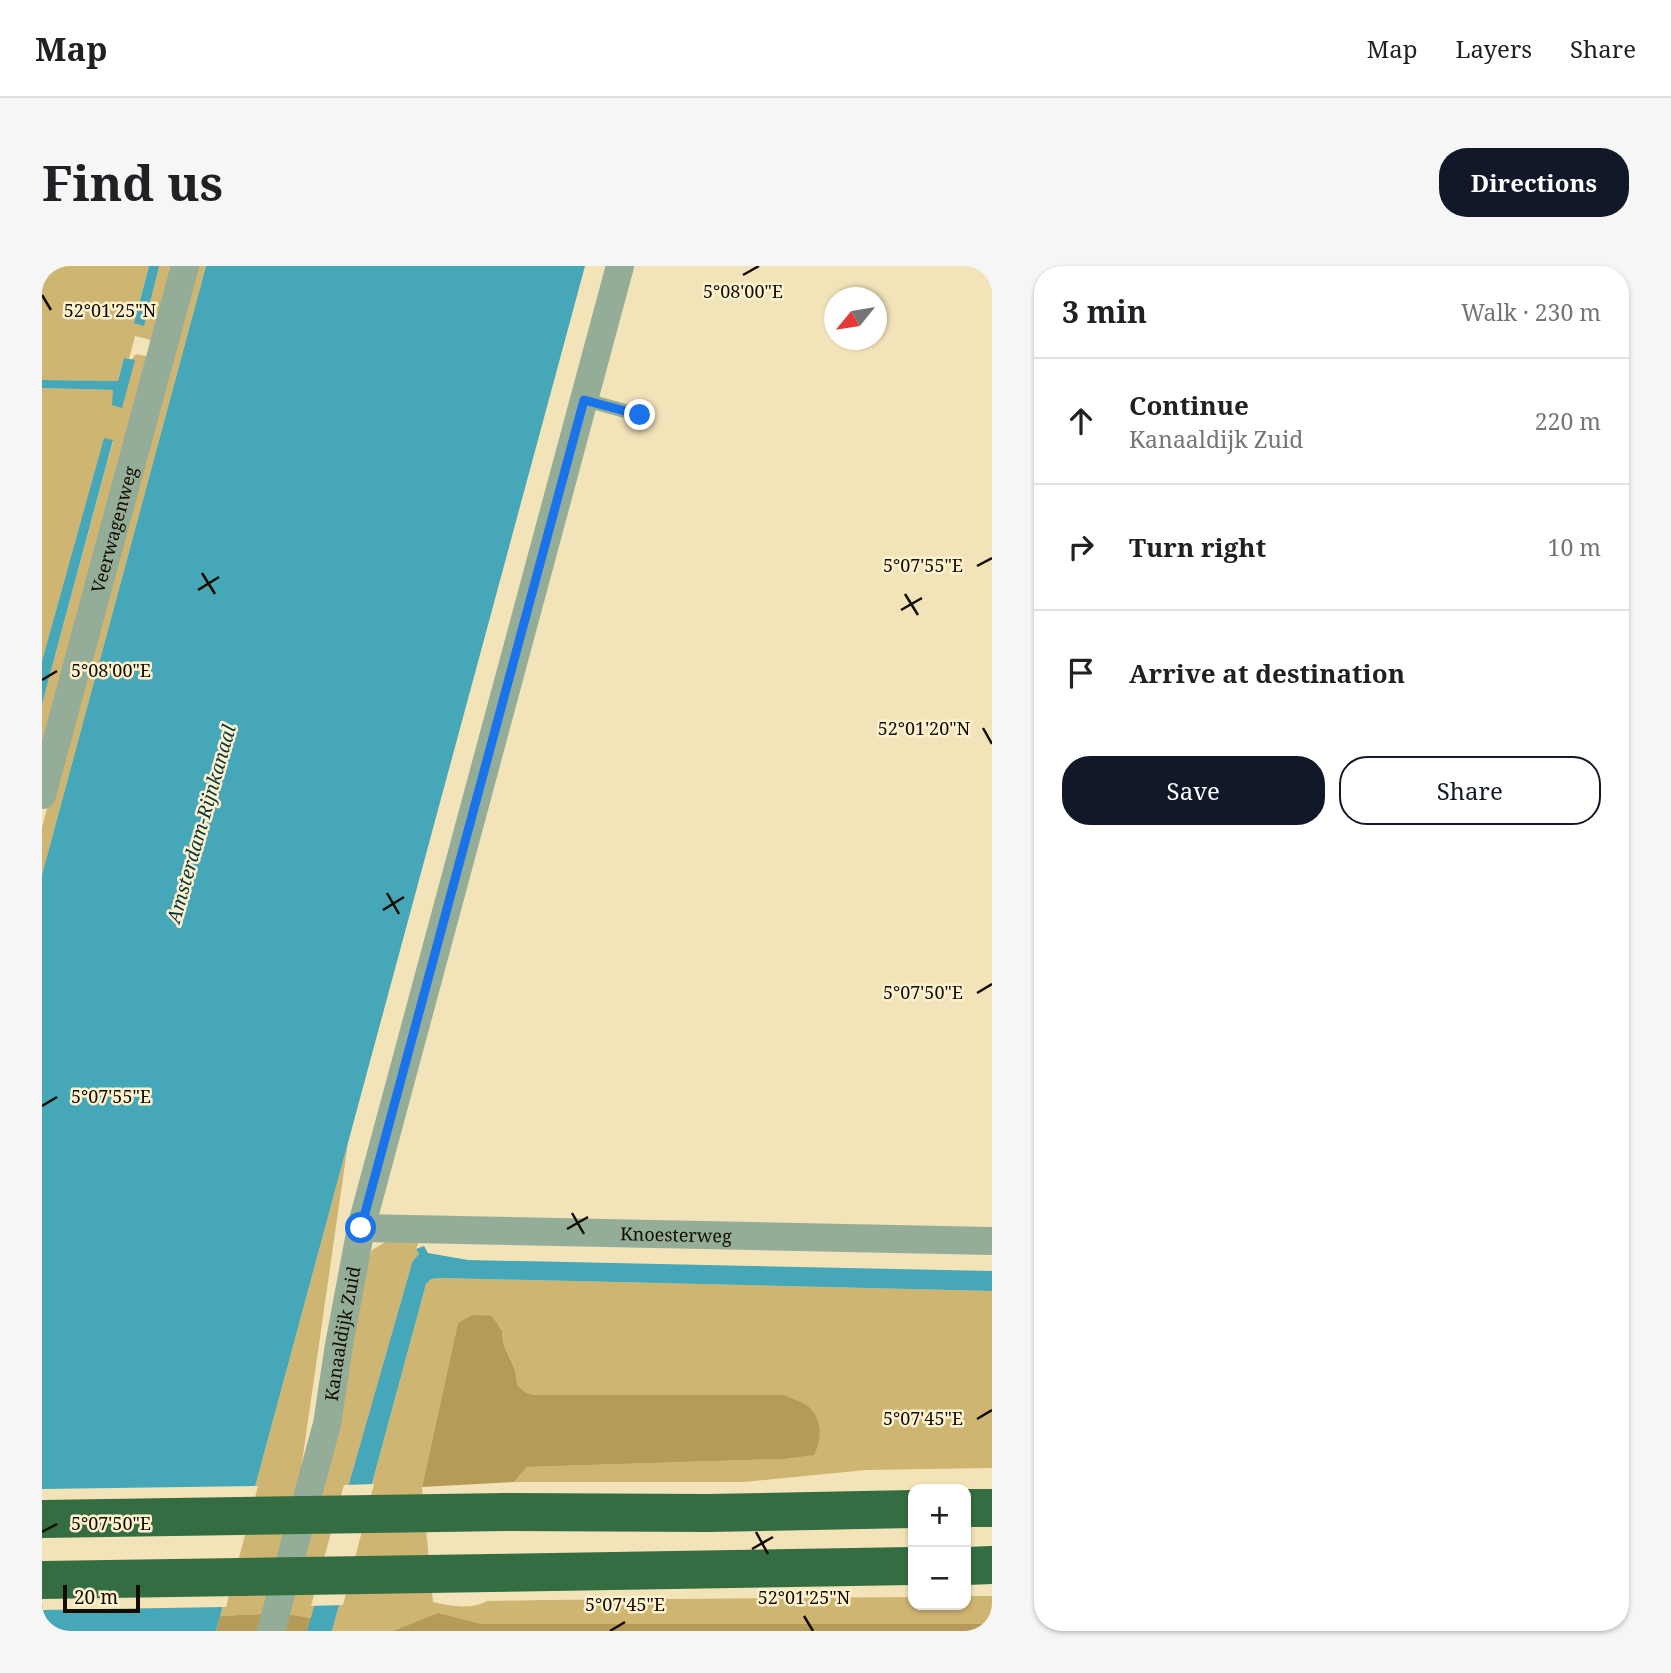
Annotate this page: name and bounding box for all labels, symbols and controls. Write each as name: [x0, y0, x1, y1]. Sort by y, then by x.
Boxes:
text: Map: [35, 26, 108, 71]
text: Map: [1367, 32, 1418, 65]
text: Layers: [1456, 32, 1532, 65]
text: Share: [1570, 32, 1636, 65]
button: Directions: [1439, 148, 1629, 217]
text: Find us: [42, 149, 223, 215]
text: 5°08'00"E: [703, 279, 783, 303]
north arrow: [824, 287, 887, 350]
text: 3 min: [1062, 291, 1147, 332]
text: Walk · 230 m: [1461, 296, 1601, 328]
text: 52°01'25"N: [64, 298, 157, 322]
text: Continue: [1129, 387, 1249, 423]
route end: [624, 399, 655, 430]
icon: ahead: [1062, 402, 1100, 440]
text: 220 m: [1535, 405, 1601, 437]
text: Kanaaldijk Zuid: [1129, 423, 1303, 455]
street label: Veerwagenweg: [85, 463, 142, 596]
icon: right: [1062, 528, 1100, 566]
text: Turn right: [1129, 529, 1266, 565]
text: 10 m: [1548, 531, 1601, 563]
text: 5°07'55"E: [883, 553, 963, 577]
icon: arrive: [1062, 654, 1100, 692]
text: Arrive at destination: [1129, 655, 1405, 691]
text: 5°08'00"E: [71, 658, 151, 682]
text: 52°01'20"N: [878, 716, 971, 740]
water label: Amsterdam-Rijnkanaal: [160, 722, 242, 928]
button: Save: [1062, 756, 1325, 825]
button: Share: [1339, 756, 1601, 825]
text: 5°07'50"E: [883, 980, 963, 1004]
text: 5°07'55"E: [71, 1084, 151, 1108]
route start: [345, 1212, 376, 1243]
street label: Knoesterweg: [620, 1221, 732, 1248]
street label: Kanaaldijk Zuid: [319, 1264, 366, 1403]
text: 5°07'45"E: [883, 1406, 963, 1430]
map controls: [908, 1484, 971, 1610]
button: +: [908, 1484, 971, 1547]
text: 5°07'50"E: [71, 1511, 151, 1535]
button: −: [908, 1547, 971, 1610]
scale bar: [63, 1582, 140, 1614]
text: 20 m: [74, 1584, 118, 1610]
text: 52°01'25"N: [758, 1585, 851, 1609]
text: 5°07'45"E: [585, 1592, 665, 1616]

